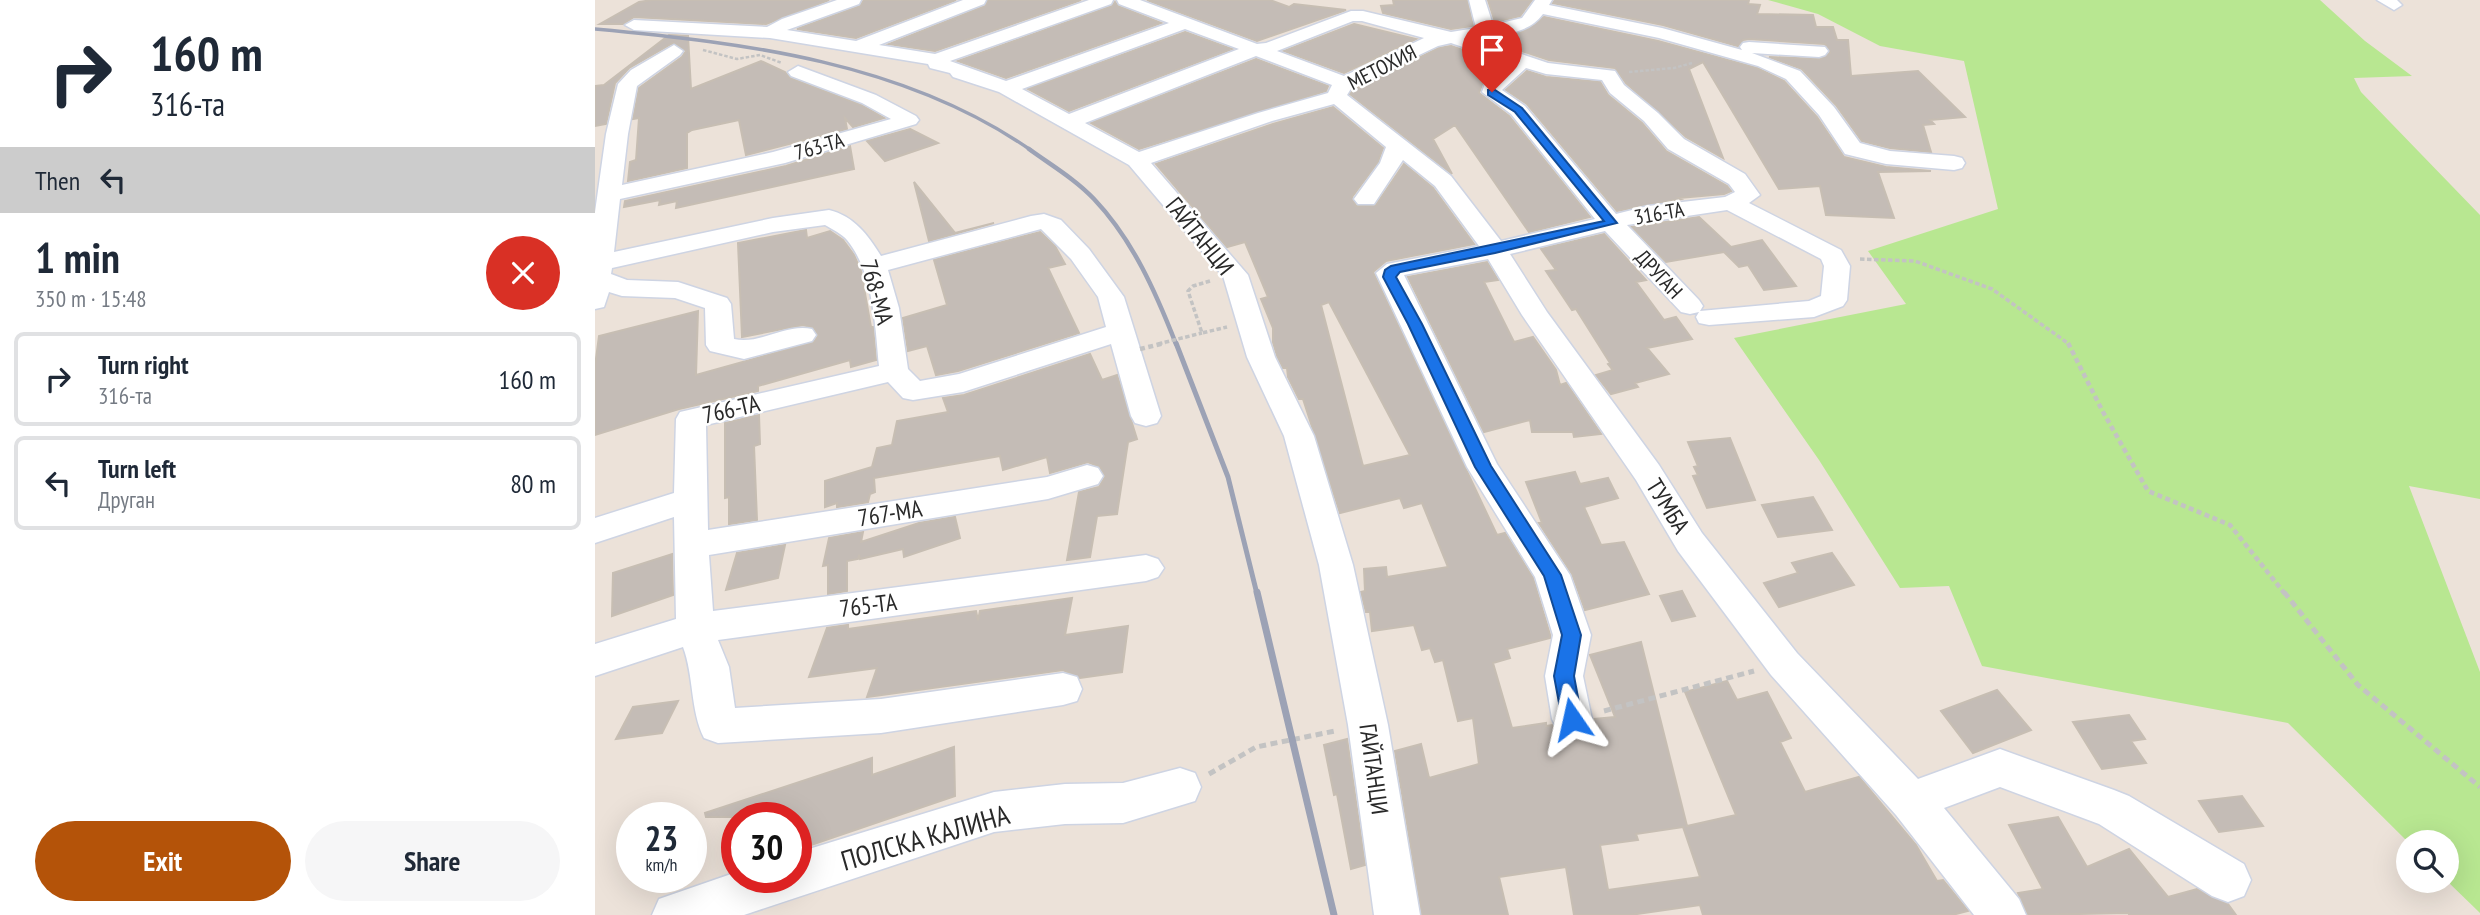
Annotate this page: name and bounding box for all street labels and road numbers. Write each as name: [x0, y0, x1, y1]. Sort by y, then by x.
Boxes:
street label: МЕТОХИЯ: [1343, 38, 1421, 96]
street label: 763-ТА: [791, 126, 847, 166]
street label: ГАЙТАНЦИ: [1159, 191, 1241, 281]
street label: 316-ТА: [1632, 195, 1686, 231]
street label: ДРУГАН: [1630, 244, 1688, 304]
street label: 768-МА: [853, 256, 901, 329]
street label: 766-ТА: [699, 387, 763, 431]
street label: ТУМБА: [1639, 473, 1697, 540]
street label: 767-МА: [856, 493, 925, 533]
street label: 765-ТА: [837, 586, 899, 624]
street label: ГАЙТАНЦИ: [1352, 722, 1396, 816]
street label: ПОЛСКА КАЛИНА: [837, 795, 1014, 879]

